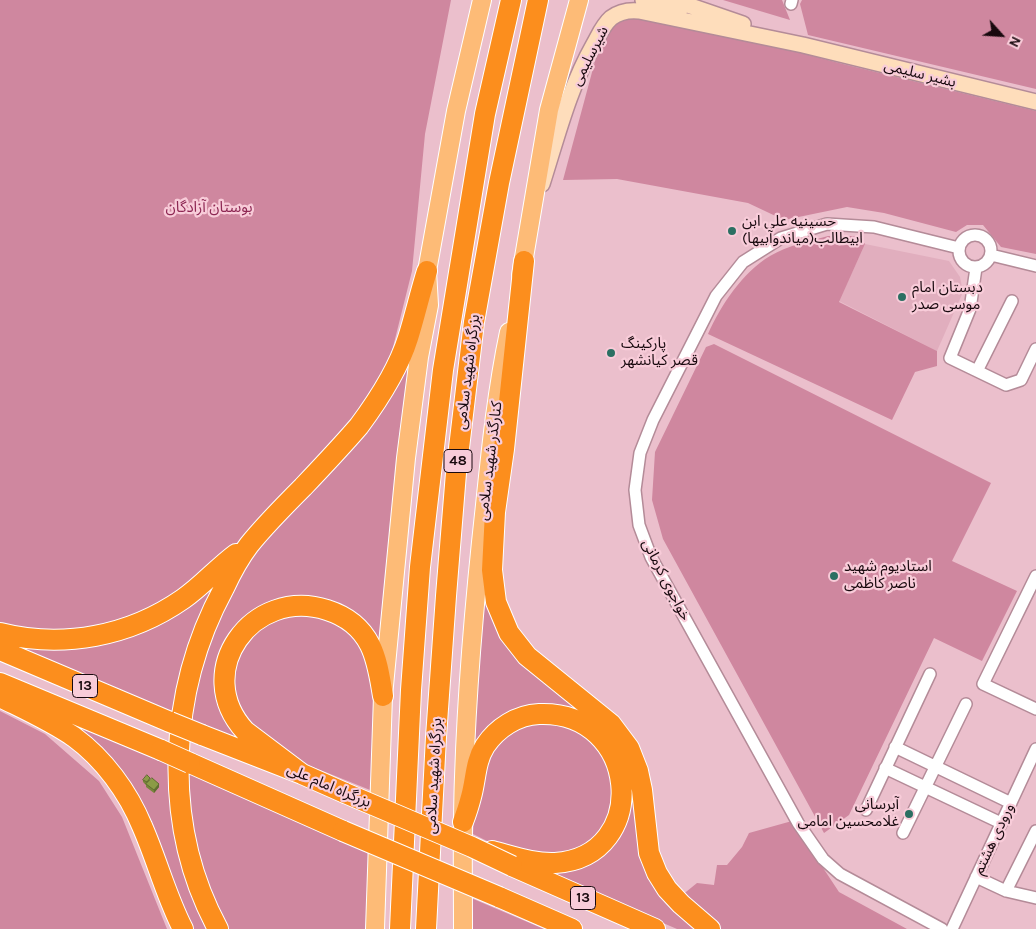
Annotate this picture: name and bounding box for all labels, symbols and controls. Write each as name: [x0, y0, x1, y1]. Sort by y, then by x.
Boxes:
north arrow: [976, 10, 1026, 60]
street label: شیرسلیمی: [567, 23, 613, 89]
text: N: [1005, 34, 1025, 50]
street label: بشیر سلیمی: [882, 56, 958, 92]
park label: بوستان آزادگان: [166, 199, 252, 217]
place label: حسینیه علی ابن ابیطالب(میاندوآبیها): [742, 213, 863, 248]
marker: حسینیه علی ابن ابیطالب(میاندوآبیها): [726, 225, 738, 237]
place label: دبستان امام موسی صدر: [912, 279, 983, 314]
marker: دبستان امام موسی صدر: [896, 291, 908, 303]
street label: بزرگراه شهید سلامی: [452, 313, 484, 431]
place label: پارکینگ قصر کیانشهر: [621, 335, 698, 370]
marker: پارکینگ قصر کیانشهر: [605, 347, 617, 359]
street label: کنارگذر شهید سلامی: [474, 400, 506, 522]
road number: 48: [444, 450, 472, 472]
street label: خواجوی کرمانی: [638, 536, 694, 624]
place label: استادیوم شهید ناصر کاظمی: [844, 558, 932, 593]
marker: استادیوم شهید ناصر کاظمی: [828, 570, 840, 582]
road number: 13: [72, 674, 98, 698]
street label: بزرگراه شهید سلامی: [422, 718, 446, 834]
street label: بزرگراه امام علی: [284, 760, 374, 812]
place label: آبرسانی غلامحسین امامی: [797, 796, 899, 831]
street label: ورودی هشتم: [970, 801, 1018, 877]
marker: آبرسانی غلامحسین امامی: [903, 808, 915, 820]
road number: 13: [570, 886, 596, 910]

